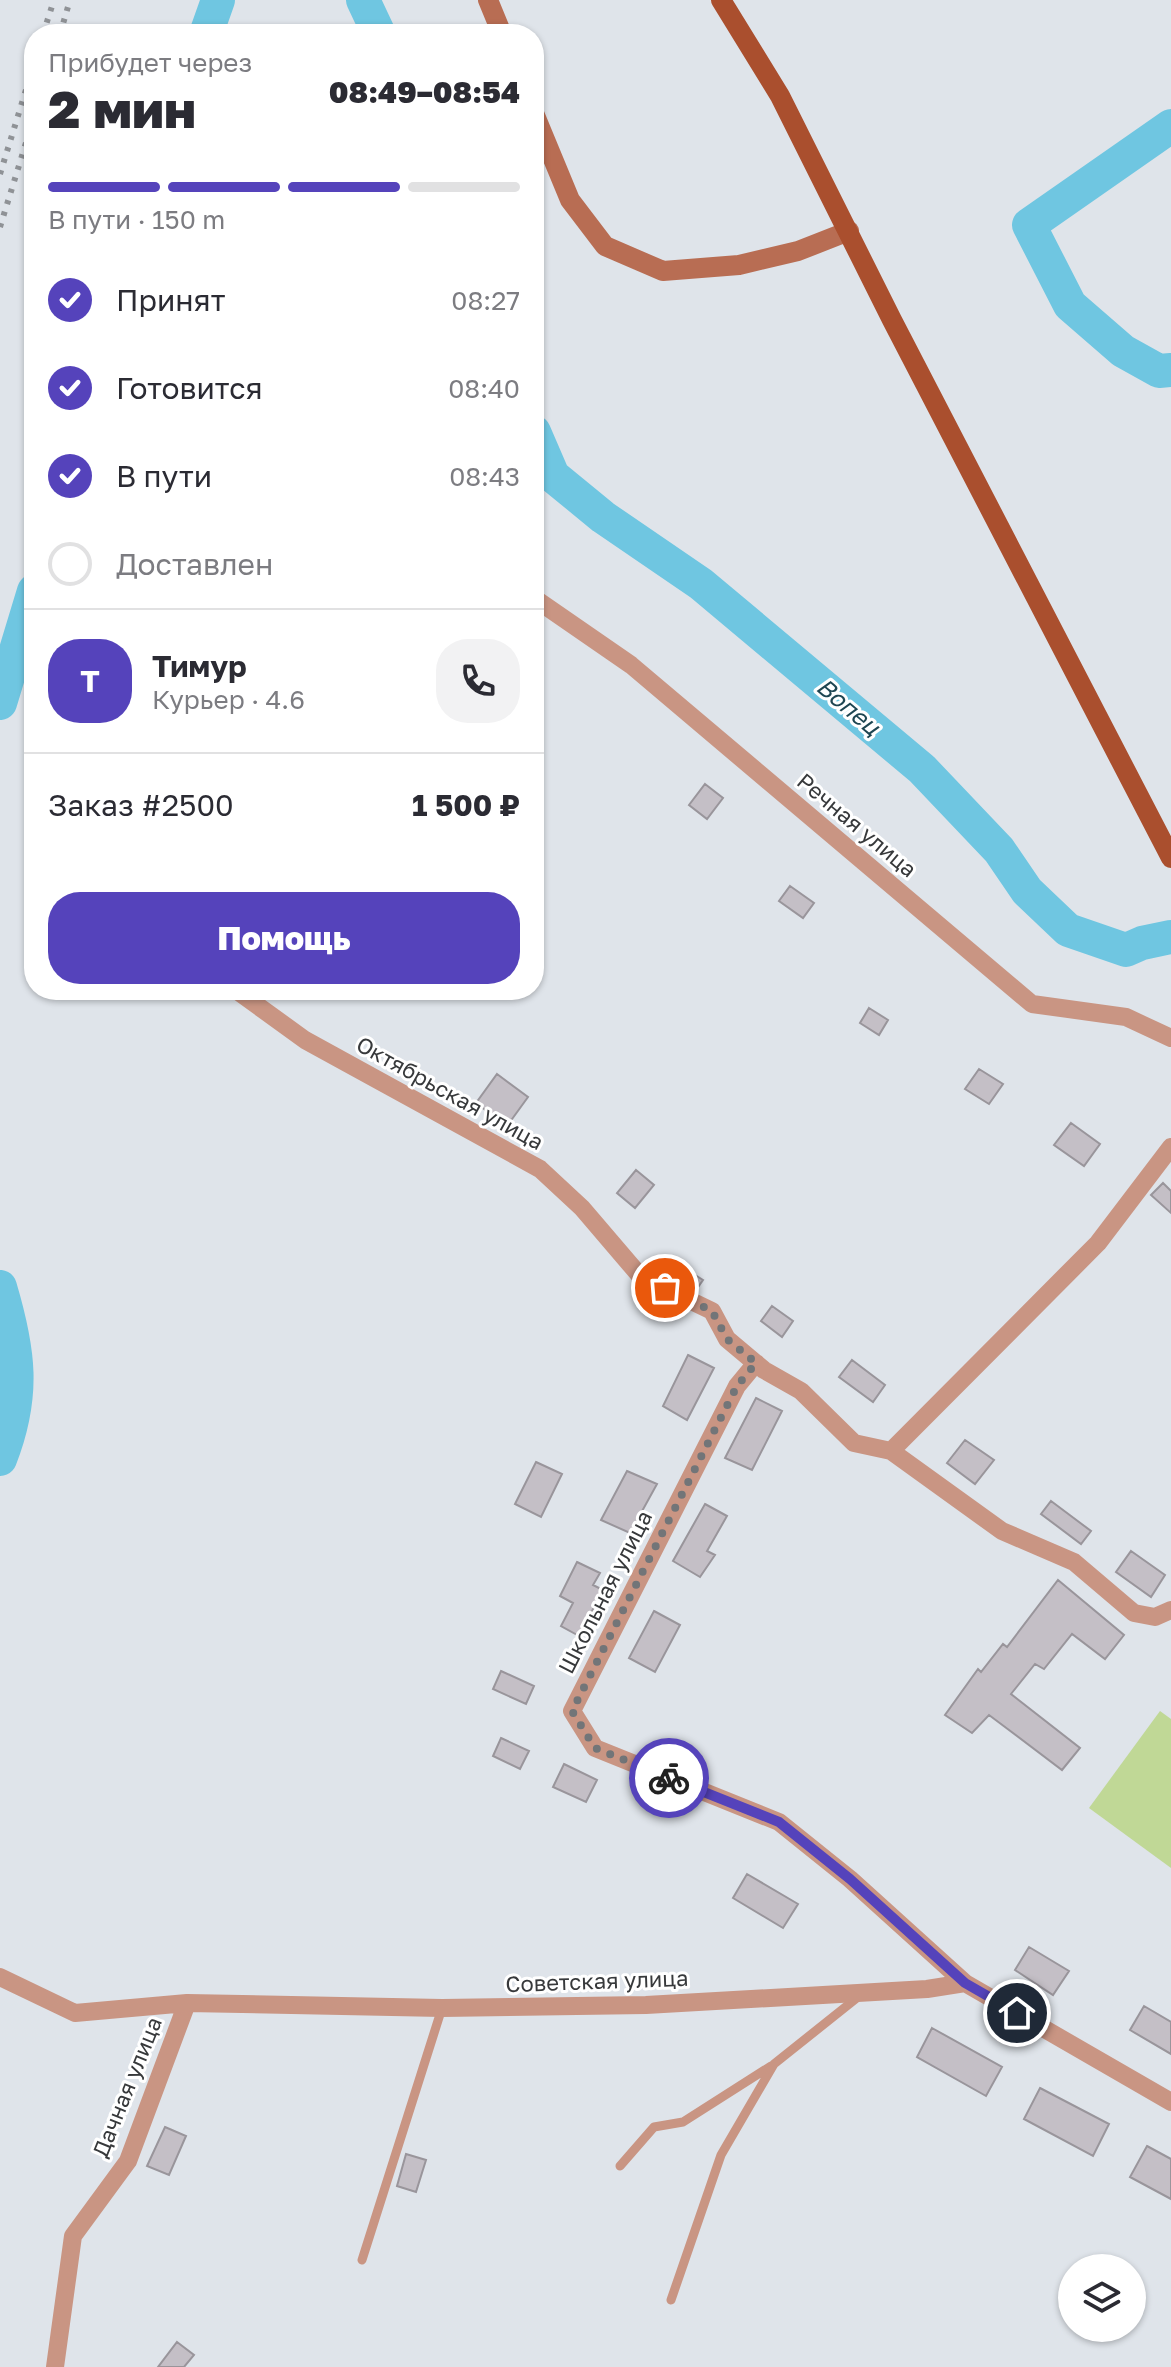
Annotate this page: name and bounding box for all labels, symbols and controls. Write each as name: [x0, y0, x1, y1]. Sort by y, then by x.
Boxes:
text: Прибудет через: [48, 47, 252, 78]
text: 08:49–08:54: [329, 74, 520, 110]
text: 2 мин: [48, 77, 196, 139]
text: В пути · 150 m: [48, 204, 225, 235]
icon: check: [48, 278, 92, 322]
text: Принят: [116, 282, 225, 318]
text: 08:27: [451, 285, 520, 316]
icon: check: [48, 366, 92, 410]
text: Готовится: [116, 370, 263, 406]
text: 08:40: [448, 373, 520, 404]
icon: check: [48, 454, 92, 498]
text: В пути: [116, 458, 212, 494]
text: 08:43: [449, 461, 520, 492]
text: Доставлен: [116, 546, 273, 582]
button: phone: [436, 639, 520, 723]
text: Тимур: [152, 648, 247, 684]
text: Т: [80, 663, 100, 699]
water label: Вопец: [811, 671, 887, 741]
text: Курьер · 4.6: [152, 684, 305, 715]
street label: Речная улица: [792, 767, 923, 882]
text: Заказ #2500: [48, 787, 234, 823]
text: 1 500 ₽: [412, 787, 520, 823]
button: Помощь: [48, 892, 520, 984]
street label: Октябрьская улица: [352, 1030, 549, 1155]
pin: [631, 1254, 699, 1322]
icon: bag: [643, 1266, 687, 1310]
street label: Школьная улица: [552, 1506, 657, 1678]
courier: [629, 1738, 709, 1818]
icon: bike: [647, 1756, 691, 1800]
street label: Советская улица: [505, 1964, 689, 1997]
pin: [983, 1979, 1051, 2047]
icon: home: [995, 1991, 1039, 2035]
street label: Дачная улица: [86, 2013, 167, 2161]
map controls: [1058, 2254, 1146, 2342]
button: layers: [1058, 2254, 1146, 2342]

